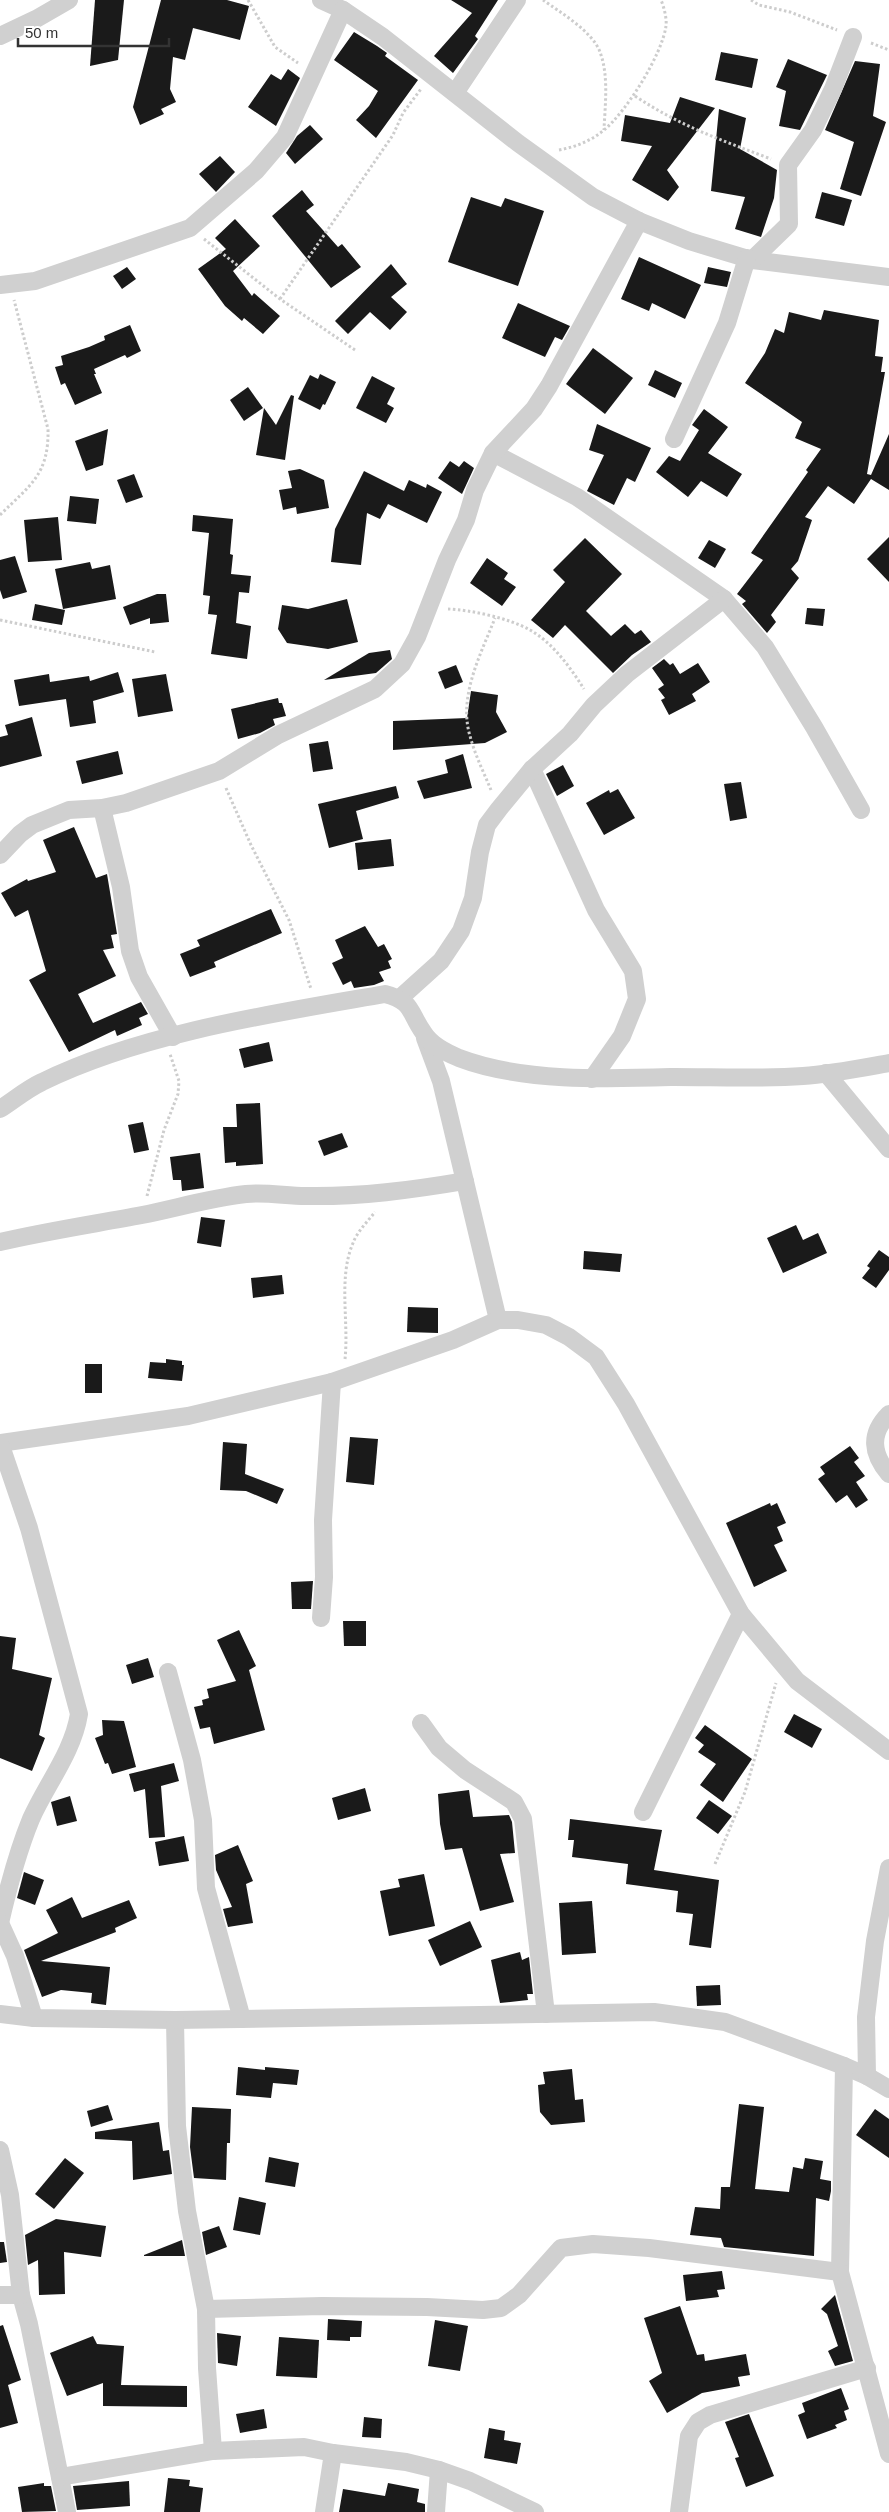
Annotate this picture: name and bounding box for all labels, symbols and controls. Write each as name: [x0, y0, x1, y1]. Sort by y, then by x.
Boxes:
scale bar: [18, 15, 169, 47]
text: 50 m: [25, 24, 58, 41]

